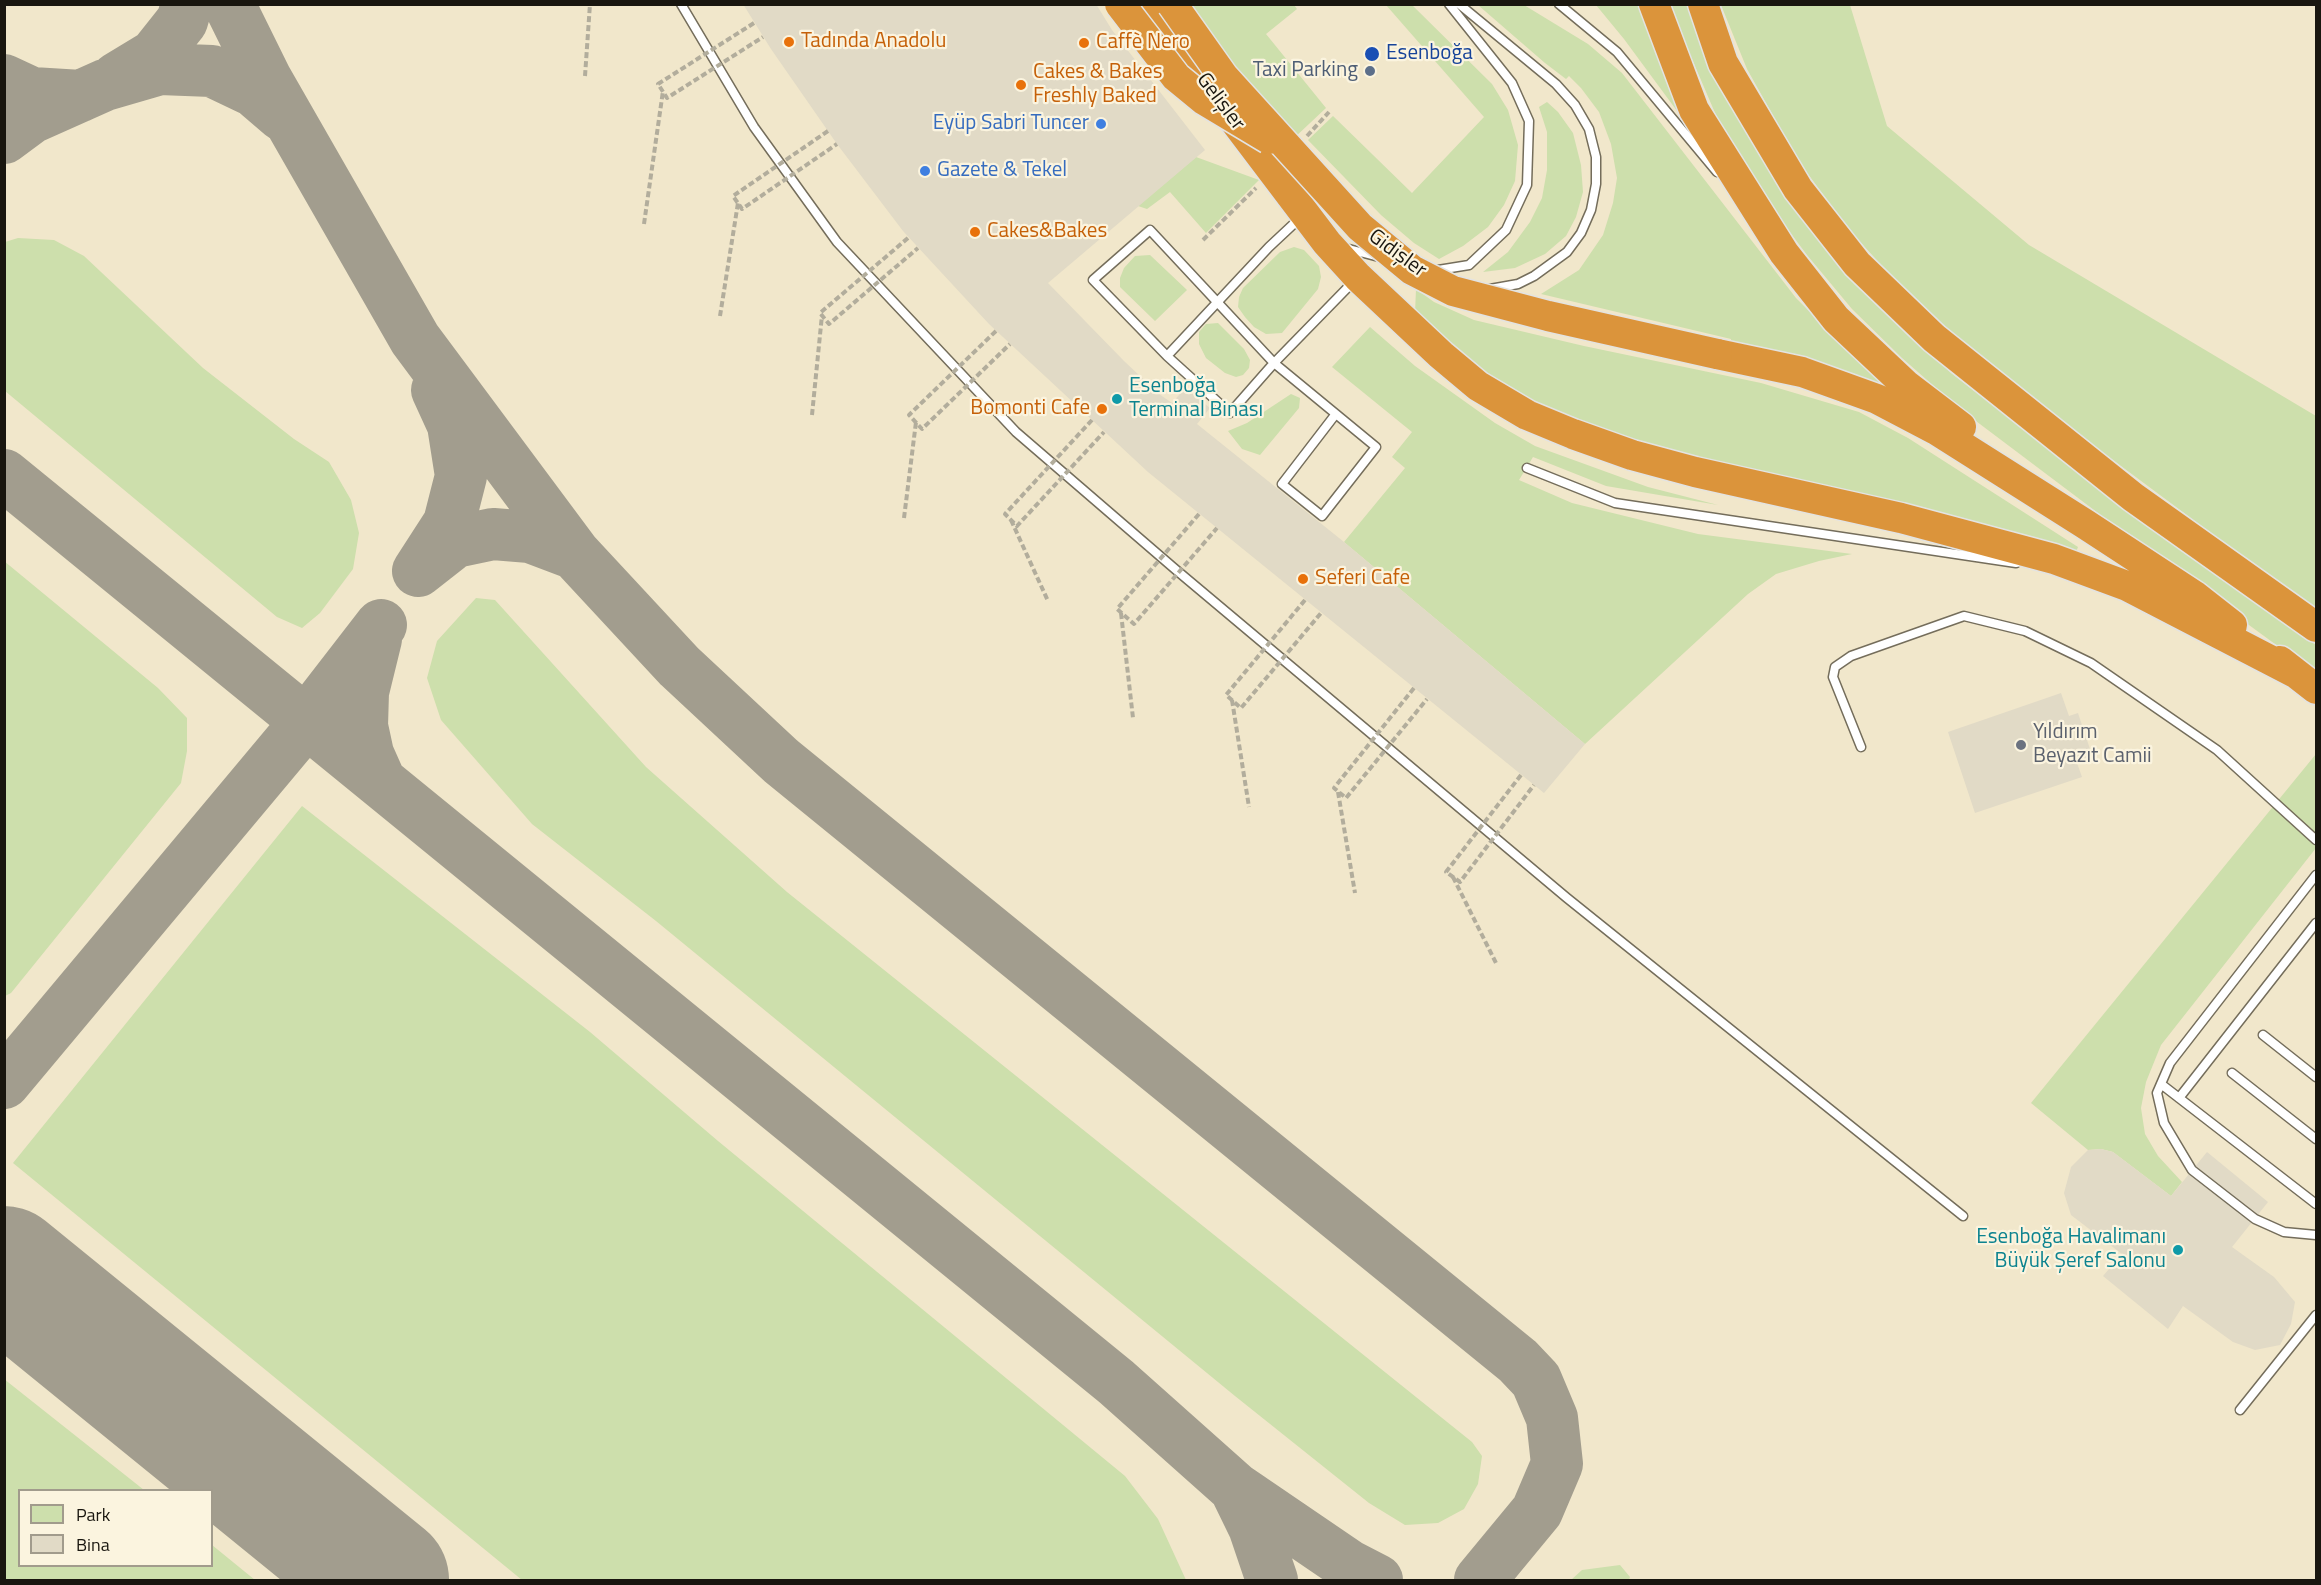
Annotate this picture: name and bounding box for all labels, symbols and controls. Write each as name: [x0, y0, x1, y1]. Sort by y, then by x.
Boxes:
place label: Tadında Anadolu: [801, 29, 946, 55]
place label: Caffè Nero: [1096, 30, 1190, 56]
marker: Tadında Anadolu: [782, 35, 796, 49]
marker: Caffè Nero: [1077, 36, 1091, 50]
place label: Esenboğa: [1386, 41, 1473, 67]
marker: Esenboğa: [1363, 45, 1381, 63]
place label: Taxi Parking: [1253, 58, 1358, 84]
place label: Cakes & Bakes Freshly Baked: [1033, 60, 1162, 110]
marker: Taxi Parking: [1363, 64, 1377, 78]
street label: Gelişler: [1190, 68, 1250, 136]
marker: Cakes & Bakes Freshly Baked: [1014, 78, 1028, 92]
place label: Eyüp Sabri Tuncer: [933, 111, 1089, 137]
marker: Eyüp Sabri Tuncer: [1094, 117, 1108, 131]
place label: Gazete & Tekel: [937, 158, 1067, 184]
marker: Gazete & Tekel: [918, 164, 932, 178]
place label: Cakes&Bakes: [987, 219, 1107, 245]
street label: Gidişler: [1363, 224, 1431, 284]
marker: Cakes&Bakes: [968, 225, 982, 239]
place label: Esenboğa Terminal Binası: [1129, 374, 1263, 424]
marker: Esenboğa Terminal Binası: [1110, 392, 1124, 406]
place label: Bomonti Cafe: [970, 396, 1090, 422]
marker: Bomonti Cafe: [1095, 402, 1109, 416]
place label: Seferi Cafe: [1315, 566, 1410, 592]
marker: Seferi Cafe: [1296, 572, 1310, 586]
place label: Yıldırım Beyazıt Camii: [2033, 720, 2152, 770]
marker: Yıldırım Beyazıt Camii: [2014, 738, 2028, 752]
place label: Esenboğa Havalimanı Büyük Şeref Salonu: [1976, 1225, 2166, 1275]
marker: Esenboğa Havalimanı Büyük Şeref Salonu: [2171, 1243, 2185, 1257]
legend: [18, 1489, 213, 1567]
text: Park: [76, 1501, 110, 1528]
text: Bina: [76, 1531, 110, 1558]

